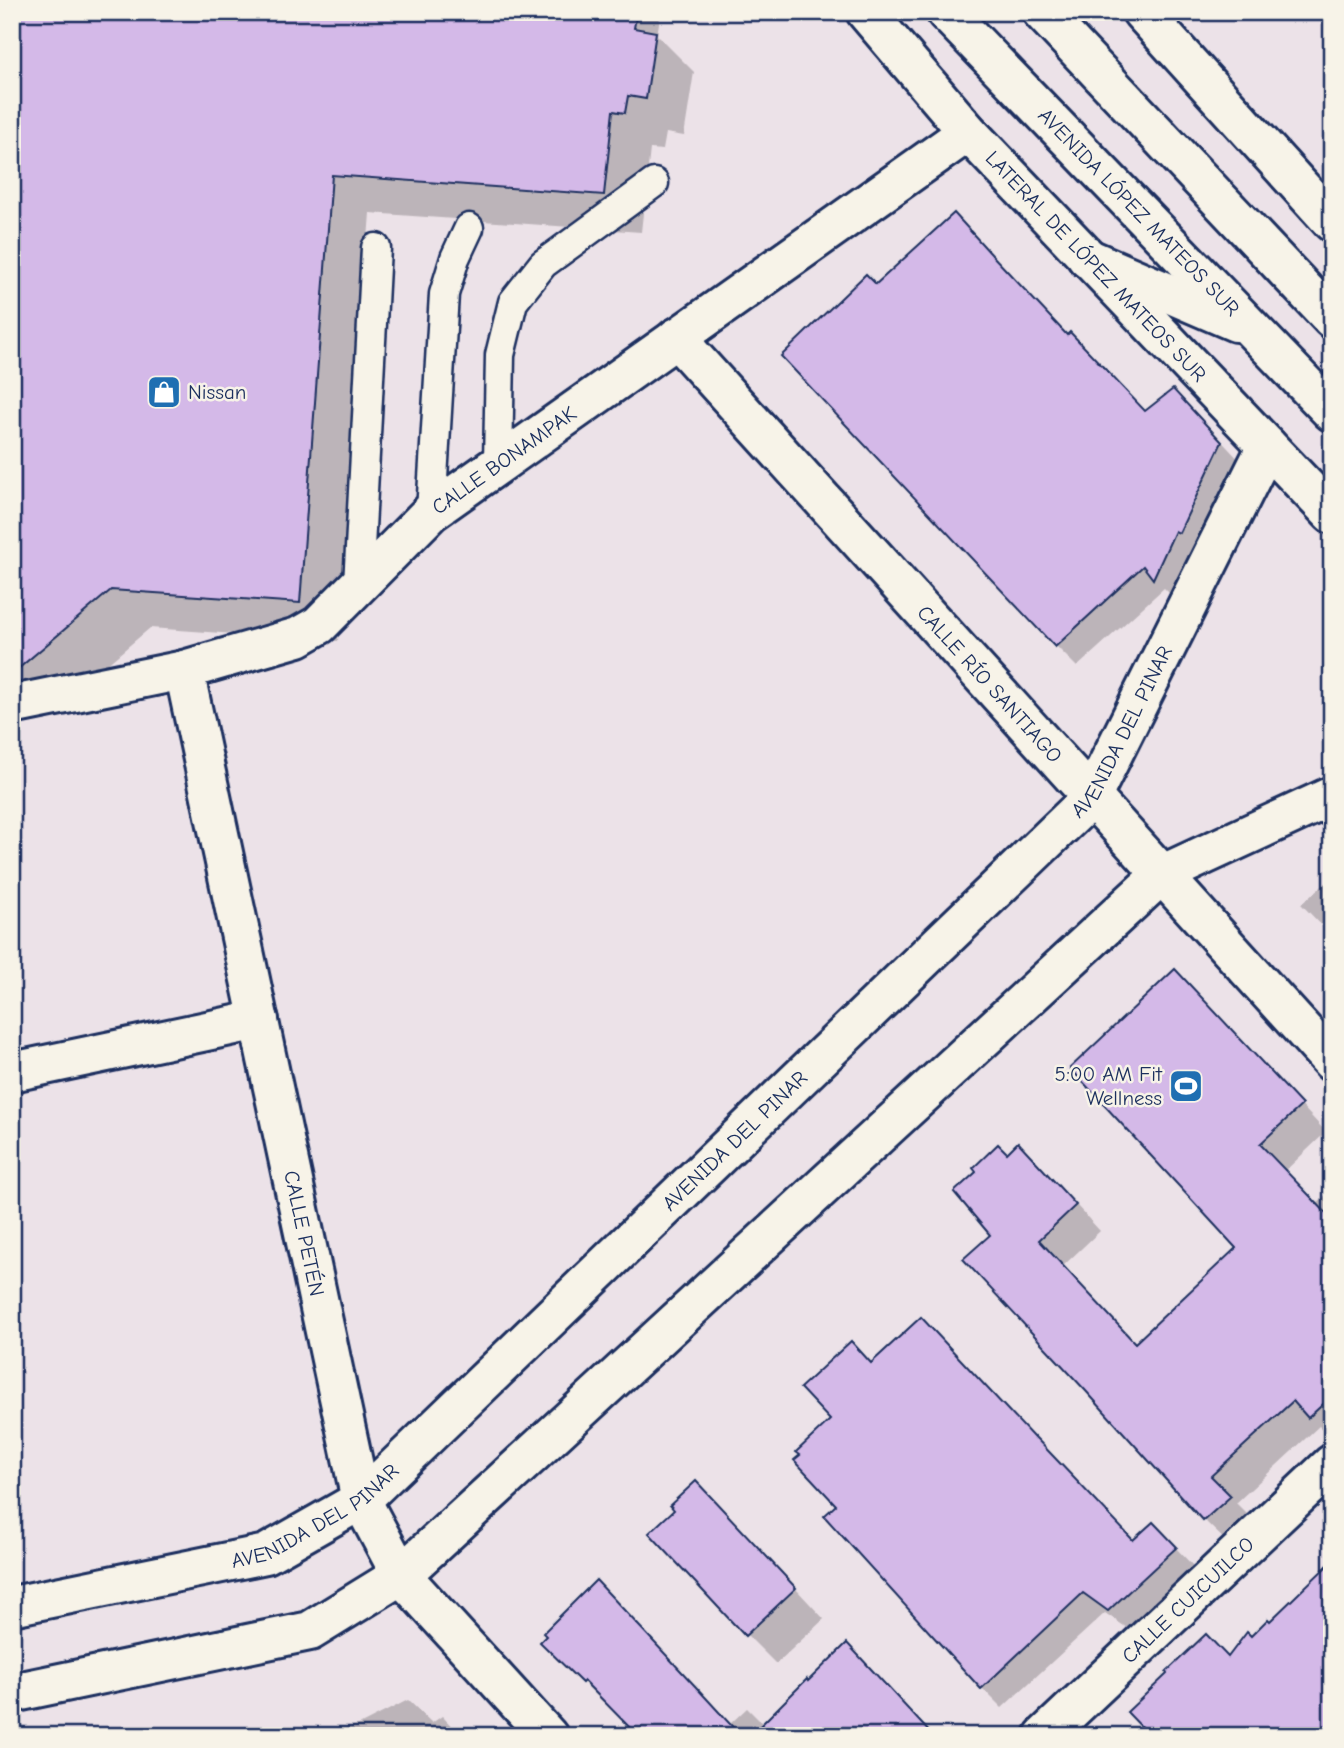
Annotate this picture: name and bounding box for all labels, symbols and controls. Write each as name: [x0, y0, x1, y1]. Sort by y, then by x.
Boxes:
street label: AVENIDA LÓPEZ MATEOS SUR: [1033, 103, 1245, 321]
street label: LATERAL DE LÓPEZ MATEOS SUR: [981, 146, 1211, 387]
shop icon: Nissan: [145, 373, 183, 411]
place label: Nissan: [188, 380, 246, 404]
street label: CALLE BONAMPAK: [427, 401, 581, 519]
street label: CALLE RÍO SANTIAGO: [912, 600, 1067, 768]
street label: AVENIDA DEL PINAR: [1066, 642, 1177, 823]
place label: 5:00 AM Fit Wellness: [1055, 1062, 1163, 1110]
street label: AVENIDA DEL PINAR: [657, 1066, 812, 1216]
sports icon: 5:00 AM Fit Wellness: [1167, 1067, 1205, 1105]
street label: CALLE PETÉN: [279, 1168, 329, 1298]
street label: AVENIDA DEL PINAR: [229, 1459, 403, 1573]
street label: CALLE CUICUILCO: [1117, 1532, 1259, 1668]

